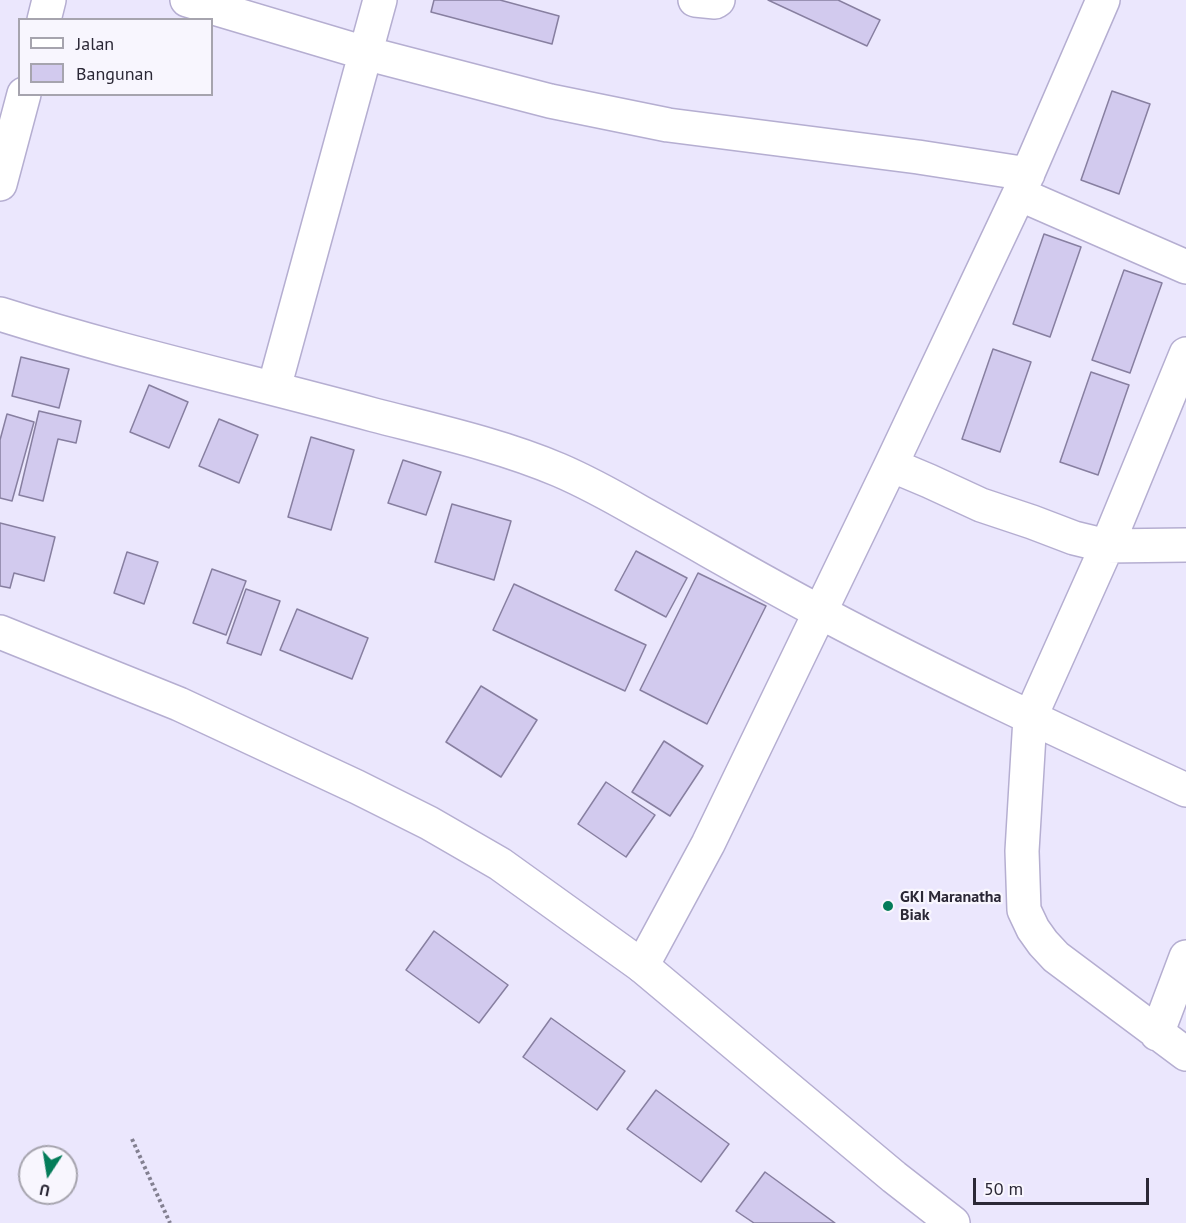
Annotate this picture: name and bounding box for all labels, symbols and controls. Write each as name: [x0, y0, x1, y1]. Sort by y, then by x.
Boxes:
legend: [18, 18, 213, 96]
text: Jalan: [76, 32, 114, 55]
text: Bangunan: [76, 62, 153, 85]
place label: GKI Maranatha Biak: [900, 887, 1001, 925]
marker: GKI Maranatha Biak: [881, 899, 895, 913]
north arrow: [18, 1145, 78, 1205]
scale bar: [976, 1166, 1152, 1204]
text: 50 m: [984, 1177, 1023, 1200]
text: U: [38, 1180, 52, 1201]

